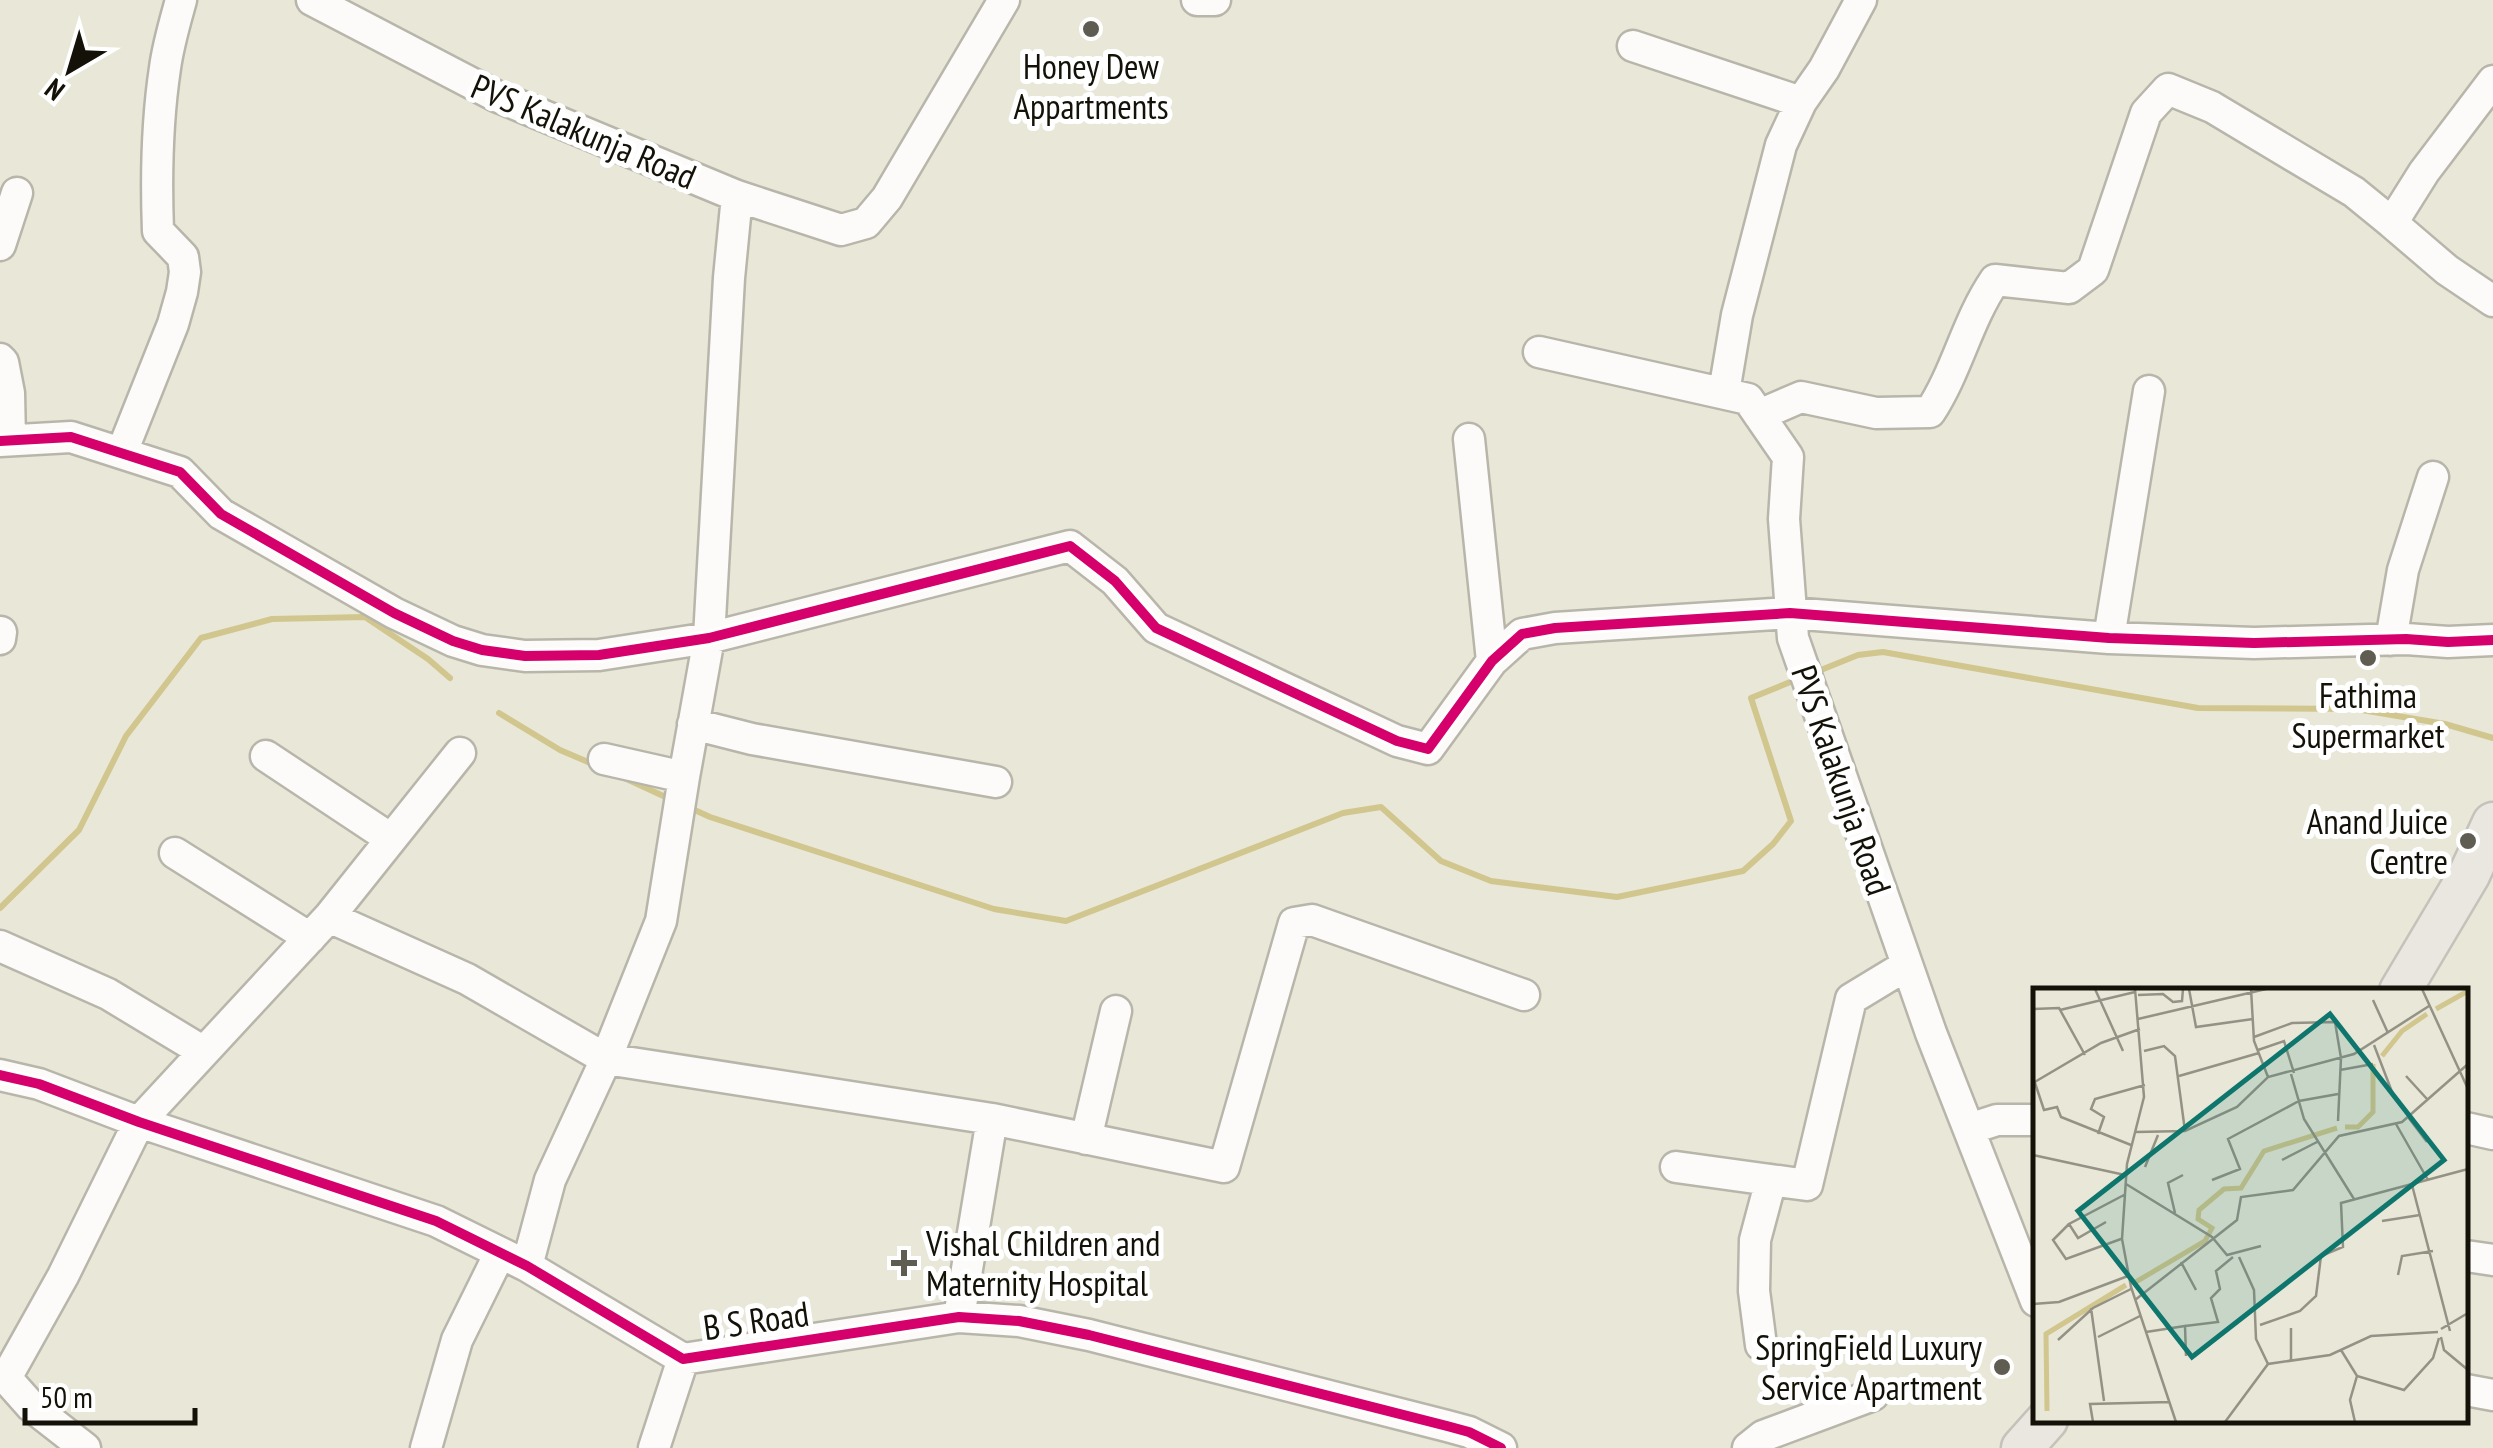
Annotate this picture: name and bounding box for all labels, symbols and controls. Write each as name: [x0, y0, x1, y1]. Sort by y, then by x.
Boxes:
marker: Honey Dew Appartments: [1080, 18, 1102, 40]
north arrow: [20, 20, 120, 120]
place label: Honey Dew Appartments: [1013, 43, 1169, 129]
street label: PVS Kalakunja Road: [465, 63, 703, 199]
text: N: [37, 71, 72, 109]
marker: Fathima Supermarket: [2357, 647, 2379, 669]
street label: PVS Kalakunja Road: [1781, 659, 1903, 901]
place label: Fathima Supermarket: [2291, 672, 2445, 758]
place label: Anand Juice Centre: [2307, 798, 2448, 884]
marker: Anand Juice Centre: [2457, 830, 2479, 852]
inset map: [2033, 988, 2468, 1423]
place label: Vishal Children and Maternity Hospital: [925, 1220, 1160, 1306]
marker: Vishal Children and Maternity Hospital: [891, 1250, 917, 1276]
street label: B S Road: [700, 1290, 812, 1350]
place label: SpringField Luxury Service Apartment: [1755, 1324, 1983, 1410]
marker: SpringField Luxury Service Apartment: [1991, 1356, 2013, 1378]
scale bar: [25, 1363, 195, 1425]
text: 50 m: [40, 1377, 93, 1416]

